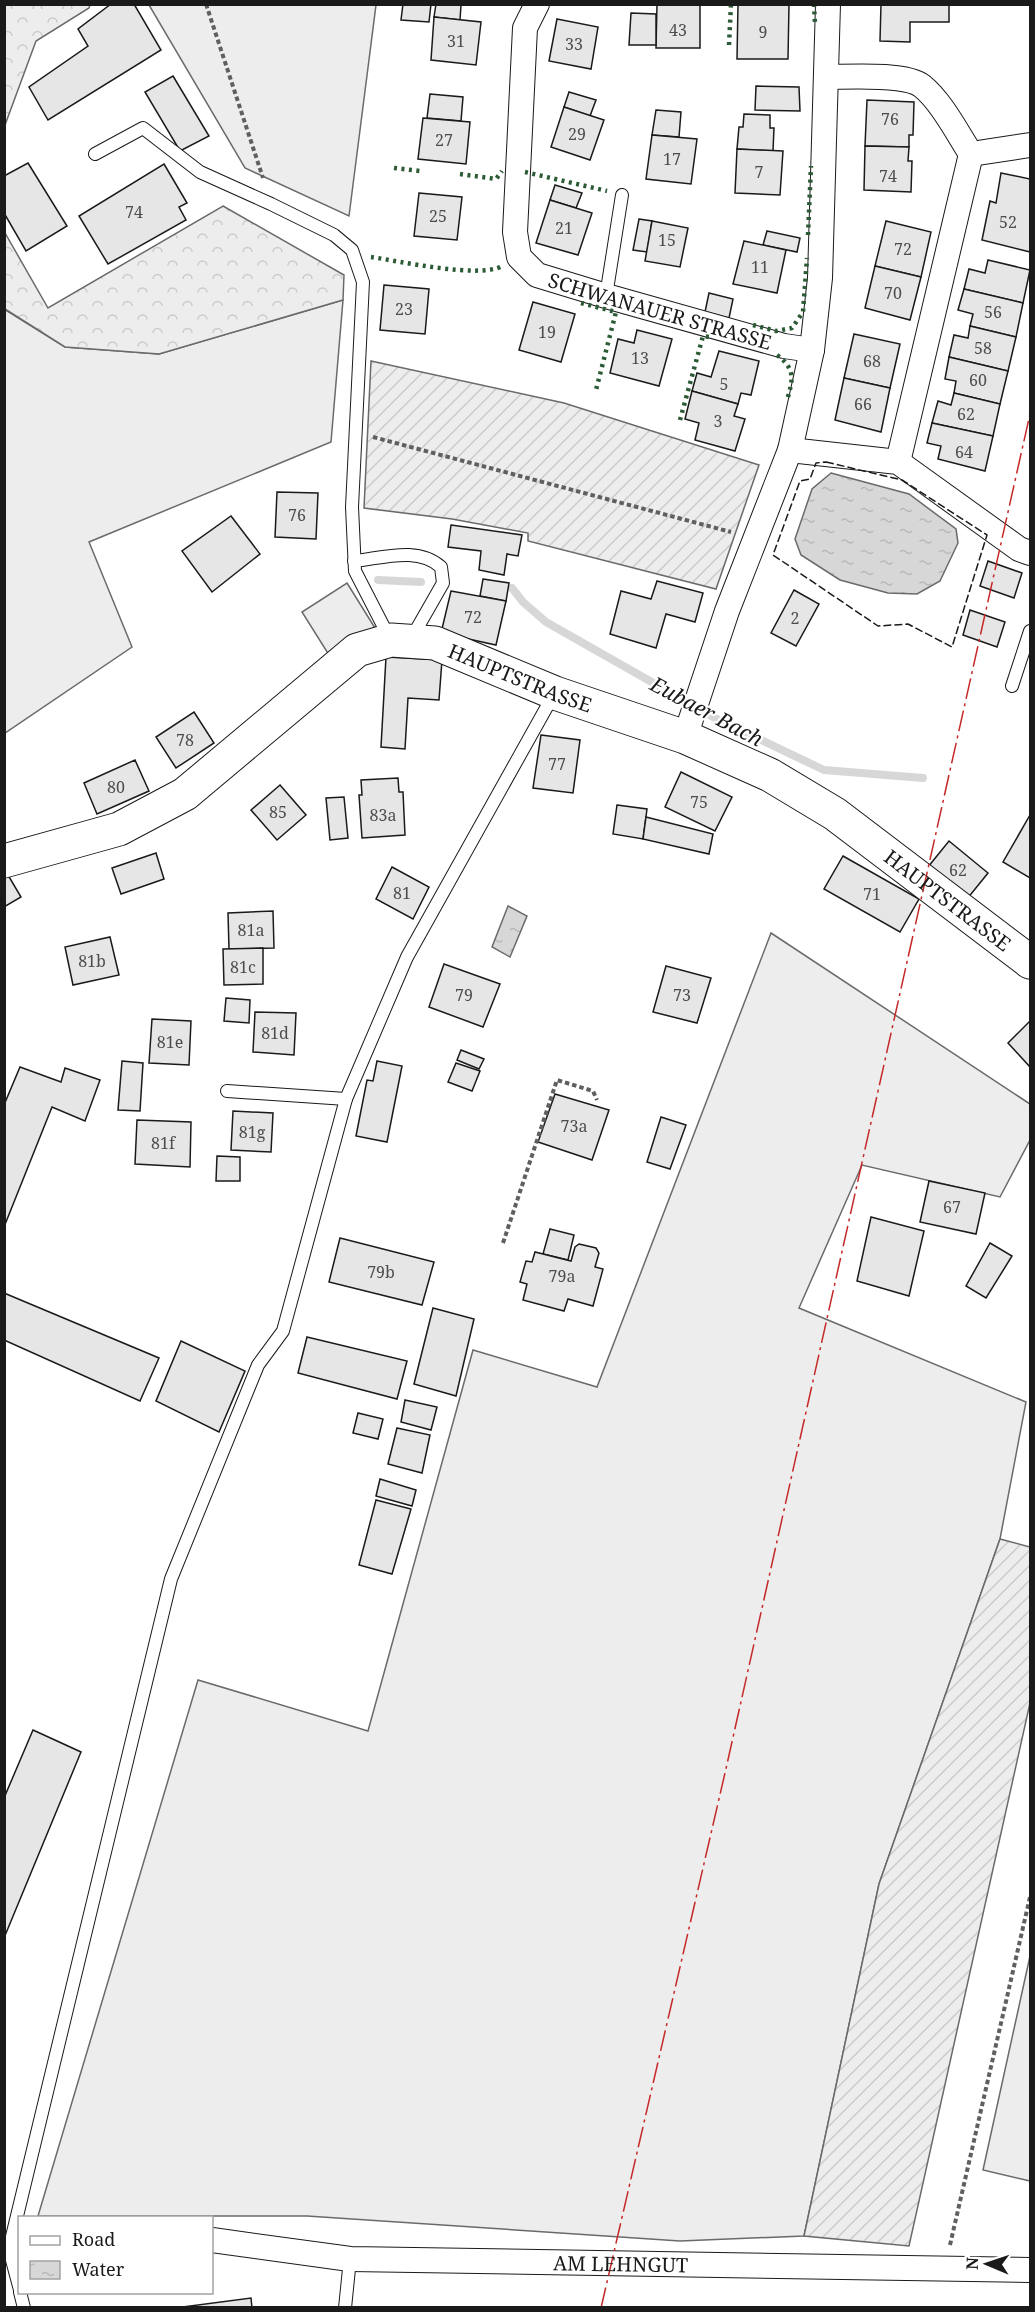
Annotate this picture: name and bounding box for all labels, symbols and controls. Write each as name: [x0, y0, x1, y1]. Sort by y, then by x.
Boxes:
house number: 43: [669, 19, 687, 41]
house number: 9: [759, 21, 767, 43]
house number: 31: [447, 30, 465, 52]
house number: 33: [565, 33, 583, 55]
house number: 76: [881, 108, 899, 130]
house number: 29: [568, 123, 586, 145]
house number: 27: [435, 129, 453, 151]
house number: 17: [663, 148, 681, 170]
house number: 7: [755, 161, 764, 183]
house number: 74: [879, 165, 897, 187]
house number: 74: [125, 201, 143, 223]
house number: 25: [429, 205, 447, 227]
house number: 52: [999, 211, 1017, 233]
house number: 21: [555, 217, 573, 239]
house number: 15: [658, 229, 676, 251]
house number: 72: [894, 238, 912, 260]
house number: 11: [751, 256, 769, 278]
street label: SCHWANAUER STRASSE: [545, 266, 775, 355]
house number: 70: [884, 282, 902, 304]
house number: 23: [395, 298, 413, 320]
house number: 56: [984, 301, 1002, 323]
house number: 19: [538, 321, 556, 343]
house number: 58: [974, 337, 992, 359]
house number: 13: [631, 347, 649, 369]
house number: 68: [863, 350, 881, 372]
house number: 60: [969, 369, 987, 391]
house number: 5: [720, 373, 728, 395]
house number: 66: [854, 393, 872, 415]
house number: 62: [957, 403, 975, 425]
house number: 3: [714, 410, 723, 432]
house number: 64: [955, 441, 973, 463]
house number: 76: [288, 504, 306, 526]
house number: 72: [464, 606, 482, 628]
house number: 2: [791, 607, 799, 629]
street label: HAUPTSTRASSE: [444, 637, 596, 718]
water label: Eubaer Bach: [645, 669, 769, 753]
house number: 78: [176, 729, 194, 751]
house number: 77: [548, 753, 566, 775]
house number: 80: [107, 776, 125, 798]
house number: 75: [690, 791, 708, 813]
house number: 85: [269, 801, 287, 823]
house number: 83a: [370, 804, 396, 826]
street label: HAUPTSTRASSE: [879, 843, 1017, 957]
house number: 62: [949, 859, 967, 881]
house number: 81: [393, 882, 411, 904]
house number: 71: [863, 883, 881, 905]
house number: 81a: [238, 919, 264, 941]
house number: 81b: [78, 950, 106, 972]
house number: 81c: [230, 956, 256, 978]
house number: 79: [455, 984, 473, 1006]
house number: 73: [673, 984, 691, 1006]
house number: 81d: [261, 1022, 289, 1044]
house number: 81e: [157, 1031, 183, 1053]
house number: 73a: [561, 1115, 587, 1137]
house number: 81g: [239, 1121, 266, 1143]
house number: 81f: [151, 1132, 177, 1154]
house number: 67: [943, 1196, 961, 1218]
house number: 79b: [367, 1261, 395, 1283]
house number: 79a: [549, 1265, 575, 1287]
legend: [18, 2216, 213, 2294]
text: Road: [72, 2227, 115, 2251]
north arrow: [957, 2234, 1017, 2294]
street label: AM LEHNGUT: [553, 2249, 688, 2278]
text: N: [961, 2256, 983, 2270]
text: Water: [72, 2257, 125, 2281]

